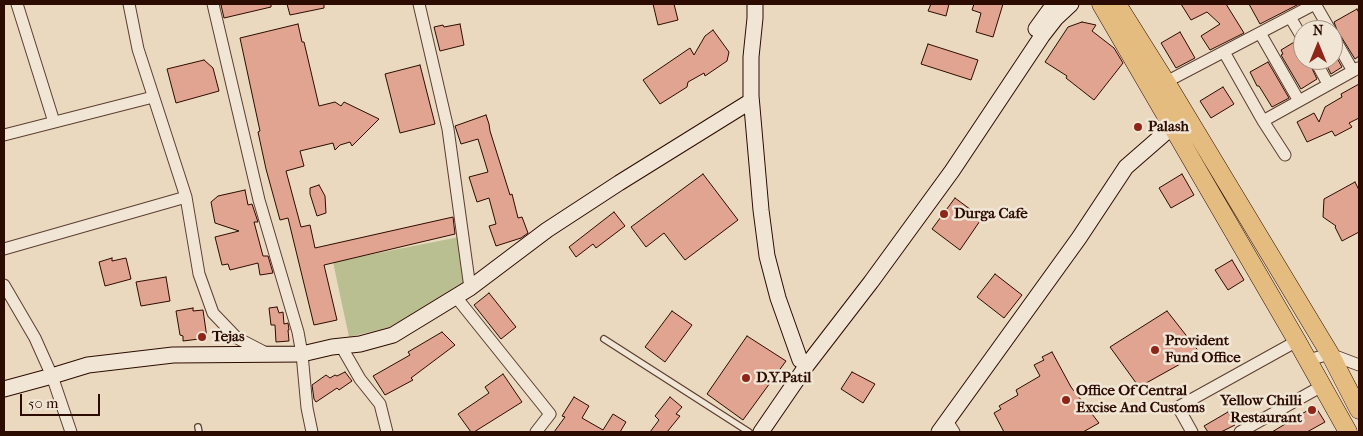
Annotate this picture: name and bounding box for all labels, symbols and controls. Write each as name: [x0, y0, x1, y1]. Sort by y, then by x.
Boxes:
north arrow: [1293, 20, 1343, 70]
text: N: [1313, 22, 1323, 39]
place label: Palash: [1148, 118, 1189, 136]
marker: Palash: [1132, 121, 1144, 133]
place label: Durga Cafe: [954, 205, 1028, 223]
marker: Durga Cafe: [938, 208, 950, 220]
place label: Tejas: [212, 328, 245, 346]
marker: Tejas: [196, 331, 208, 343]
place label: Provident Fund Office: [1165, 332, 1241, 367]
marker: Provident Fund Office: [1149, 344, 1161, 356]
place label: D.Y.Patil: [756, 369, 811, 387]
marker: D.Y.Patil: [740, 372, 752, 384]
place label: Office Of Central Excise And Customs: [1076, 382, 1205, 417]
scale bar: [22, 384, 102, 416]
place label: Yellow Chilli Restaurant: [1220, 392, 1302, 427]
text: 50 m: [28, 394, 58, 412]
marker: Office Of Central Excise And Customs: [1060, 394, 1072, 406]
marker: Yellow Chilli Restaurant: [1306, 404, 1318, 416]

